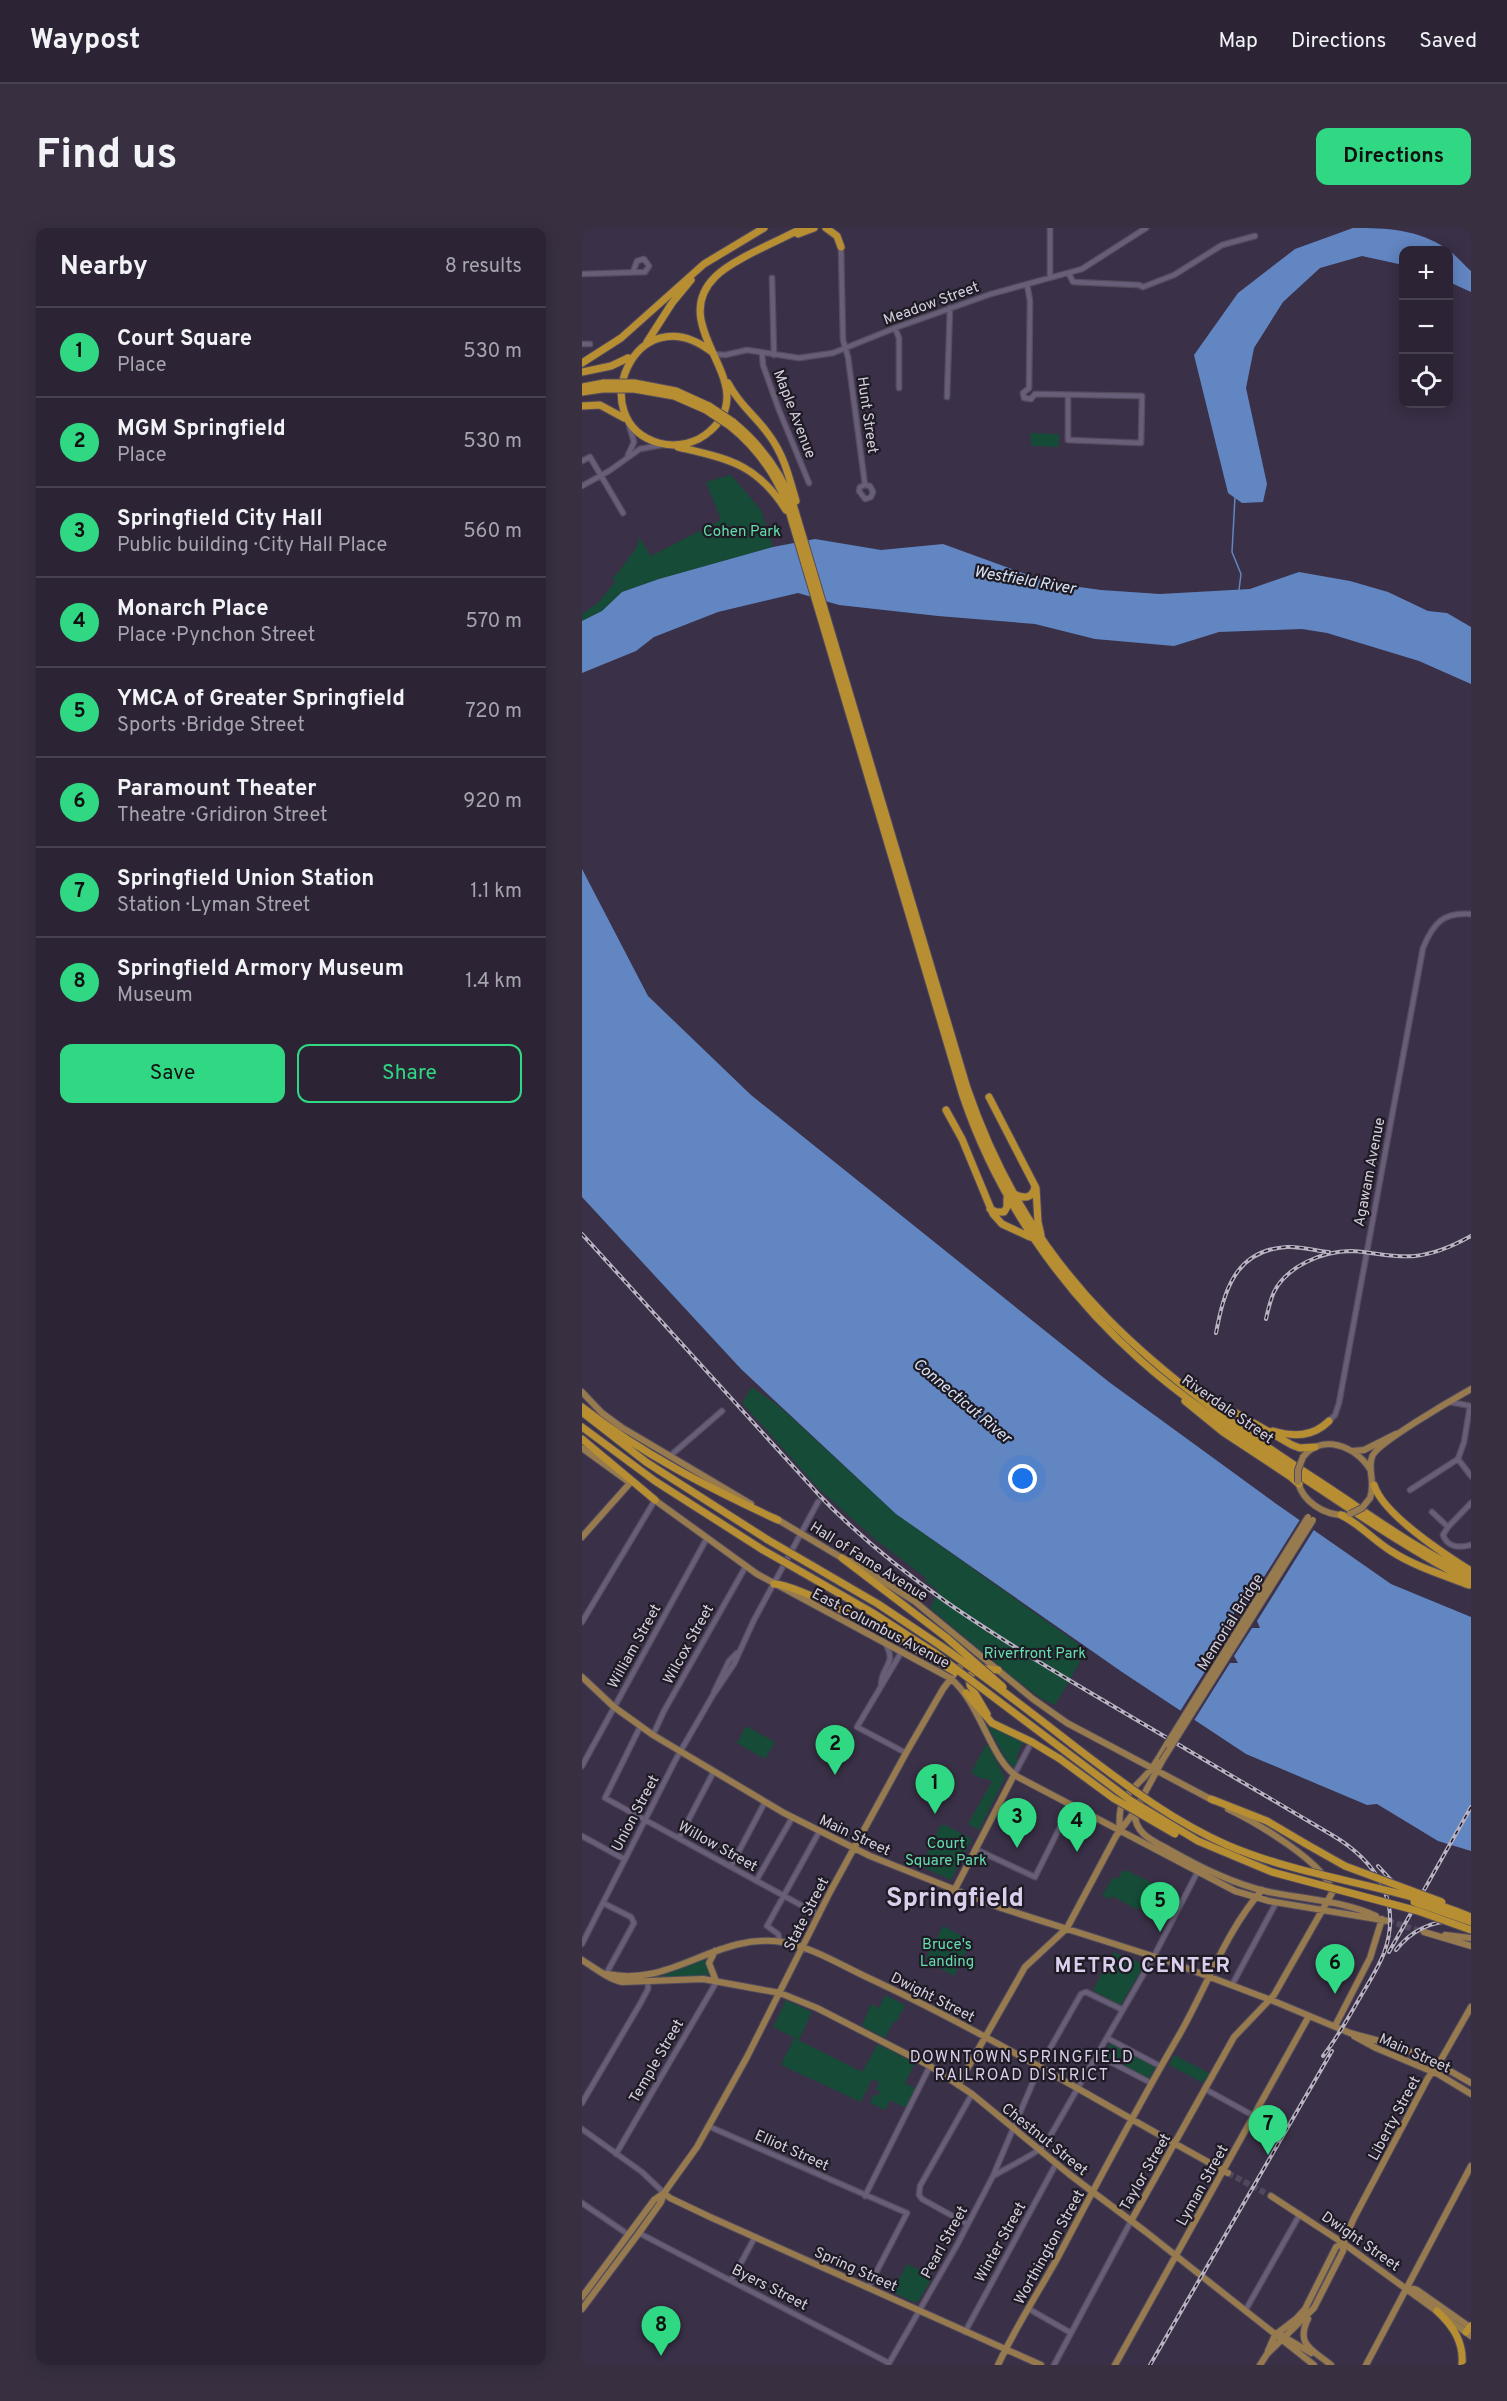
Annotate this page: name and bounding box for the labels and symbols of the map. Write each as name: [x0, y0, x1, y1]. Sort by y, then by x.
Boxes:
street label: Meadow Street: [881, 278, 982, 331]
street label: Maple Avenue: [768, 368, 819, 461]
street label: Hunt Street: [852, 375, 881, 455]
park label: Cohen Park: [703, 523, 781, 542]
water label: Westfield River: [972, 562, 1079, 600]
street label: Agawam Avenue: [1351, 1116, 1390, 1228]
water label: Connecticut River: [908, 1354, 1017, 1450]
street label: Riverdale Street: [1177, 1371, 1277, 1449]
your location: [1008, 1464, 1037, 1493]
street label: Hall of Fame Avenue: [806, 1518, 931, 1606]
street label: Memorial Bridge: [1194, 1571, 1269, 1675]
street label: East Columbus Avenue: [808, 1585, 952, 1674]
street label: William Street: [604, 1601, 666, 1692]
street label: Wilcox Street: [660, 1601, 719, 1688]
park label: Riverfront Park: [984, 1645, 1086, 1664]
pin: 2: [816, 1726, 854, 1775]
pin: 1: [916, 1764, 954, 1814]
street label: Union Street: [608, 1772, 664, 1855]
pin: 3: [998, 1798, 1036, 1848]
pin: 4: [1058, 1802, 1096, 1852]
street label: Main Street: [816, 1812, 893, 1861]
street label: Willow Street: [674, 1818, 760, 1877]
park label: Court Square Park: [905, 1835, 987, 1871]
street label: State Street: [781, 1875, 834, 1955]
district label: Springfield: [886, 1882, 1024, 1916]
pin: 5: [1140, 1882, 1180, 1932]
park label: Bruce's Landing: [920, 1936, 974, 1972]
pin: 6: [1316, 1944, 1354, 1994]
district label: METRO CENTER: [1055, 1953, 1231, 1980]
street label: Dwight Street: [887, 1969, 978, 2028]
street label: Temple Street: [626, 2016, 689, 2107]
street label: Main Street: [1376, 2030, 1453, 2079]
district label: DOWNTOWN SPRINGFIELD RAILROAD DISTRICT: [910, 2048, 1134, 2086]
street label: Liberty Street: [1365, 2073, 1426, 2164]
street label: Chestnut Street: [997, 2100, 1091, 2181]
pin: 7: [1248, 2106, 1288, 2155]
street label: Elliot Street: [751, 2127, 832, 2176]
street label: Taylor Street: [1116, 2131, 1176, 2215]
street label: Lyman Street: [1173, 2142, 1233, 2230]
street label: Worthington Street: [1011, 2187, 1090, 2309]
street label: Winter Street: [971, 2199, 1031, 2286]
street label: Pearl Street: [918, 2203, 973, 2282]
street label: Dwight Street: [1317, 2208, 1403, 2276]
street label: Spring Street: [811, 2244, 900, 2297]
street label: Byers Street: [728, 2261, 811, 2316]
pin: 8: [642, 2306, 680, 2356]

